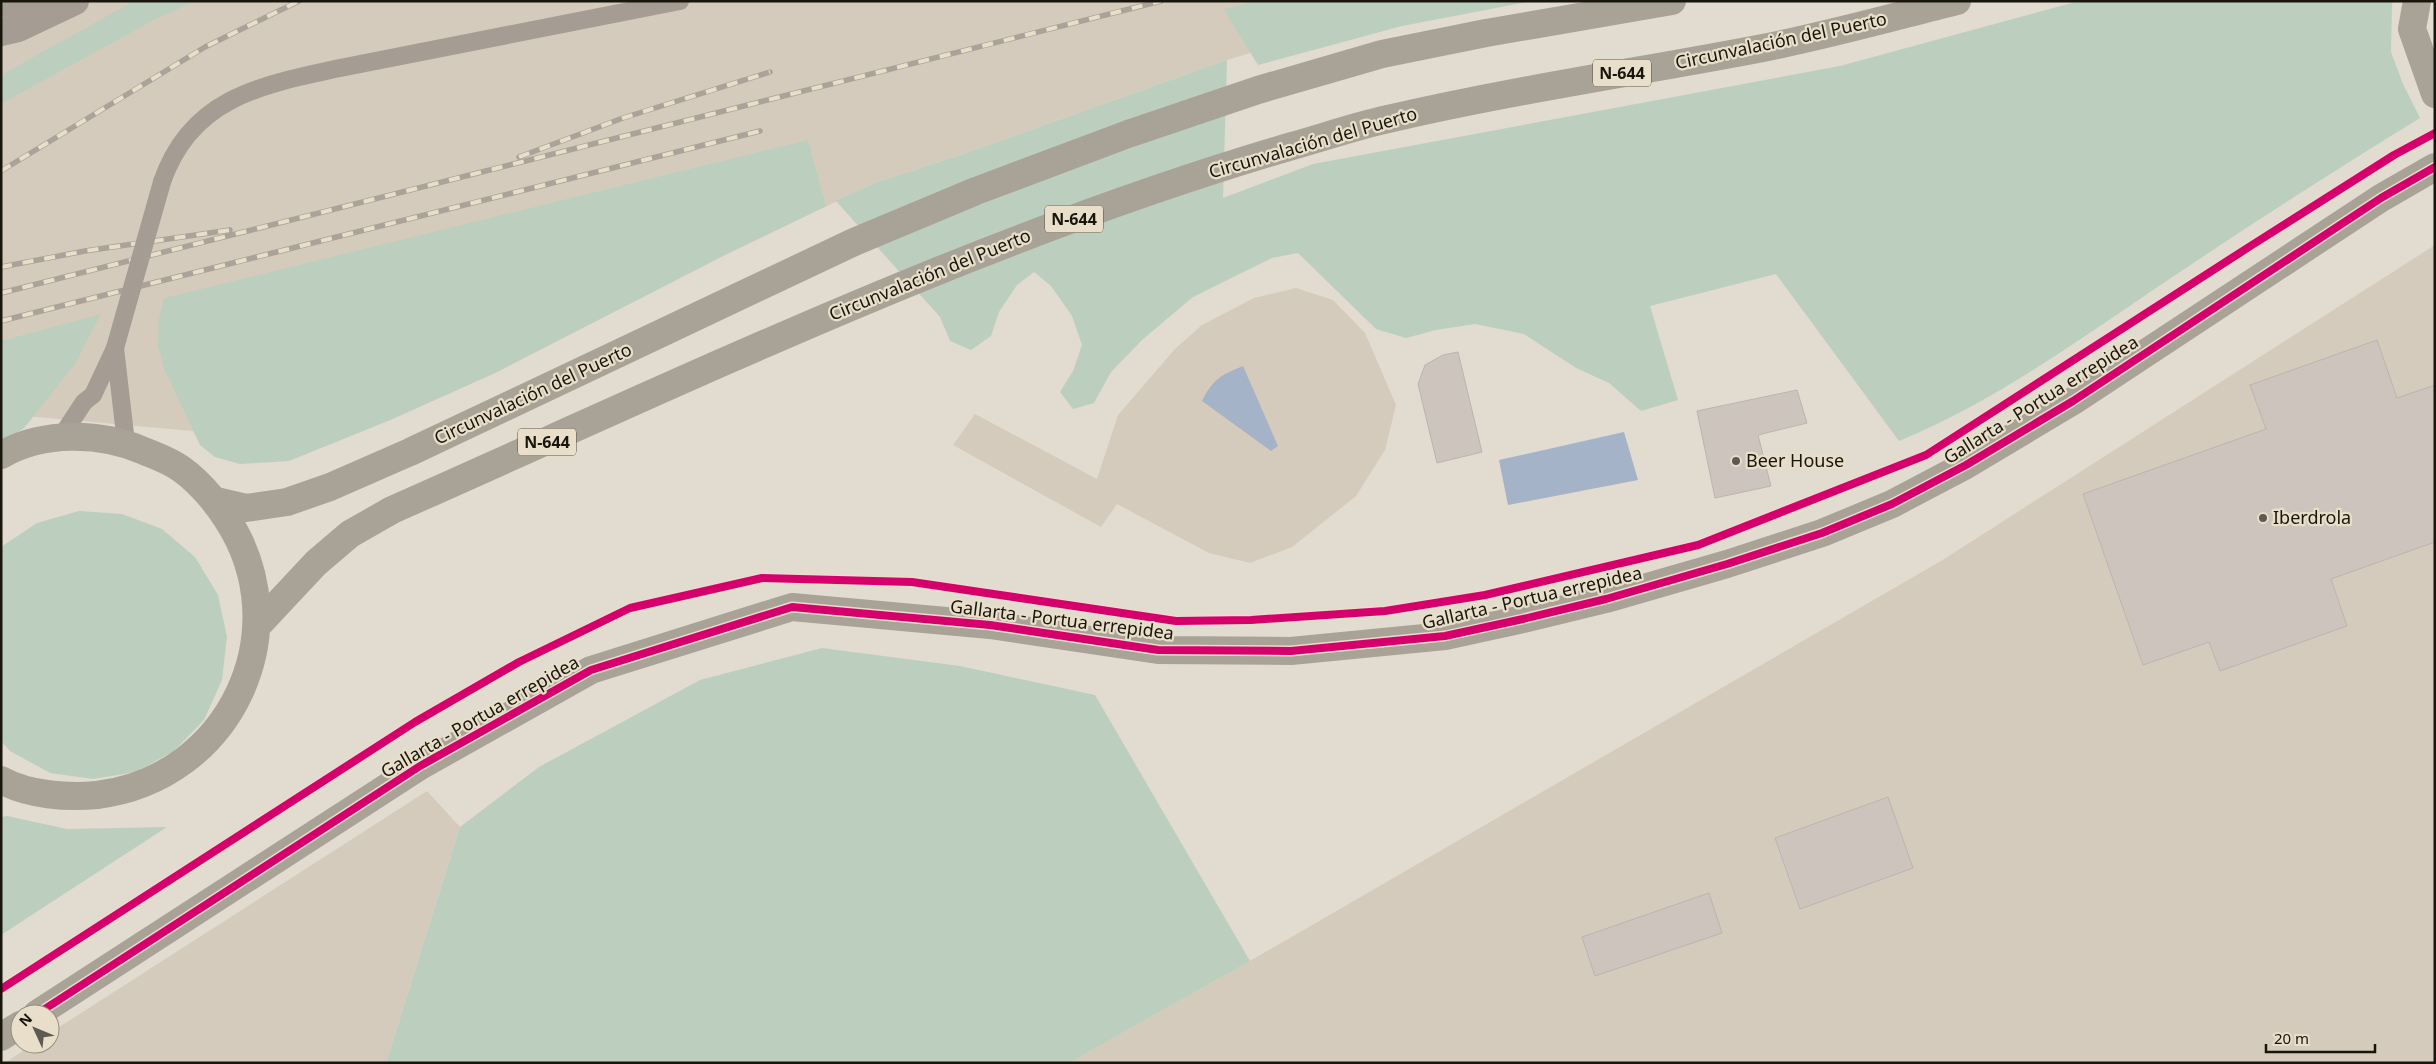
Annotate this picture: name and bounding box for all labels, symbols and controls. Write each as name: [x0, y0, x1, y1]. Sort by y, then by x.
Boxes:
street label: Circunvalación del Puerto: [1673, 6, 1889, 74]
road number: N-644: [1593, 59, 1651, 86]
street label: Circunvalación del Puerto: [1206, 101, 1420, 183]
road number: N-644: [1045, 205, 1103, 232]
street label: Circunvalación del Puerto: [825, 223, 1034, 326]
street label: Gallarta - Portua errepidea: [1939, 329, 2142, 469]
street label: Circunvalación del Puerto: [430, 337, 635, 450]
road number: N-644: [518, 428, 576, 456]
place label: Beer House: [1746, 448, 1844, 472]
marker: Beer House: [1730, 455, 1742, 467]
place label: Iberdrola: [2273, 505, 2351, 529]
marker: Iberdrola: [2257, 512, 2269, 524]
street label: Gallarta - Portua errepidea: [1419, 560, 1644, 634]
street label: Gallarta - Portua errepidea: [949, 593, 1175, 645]
street label: Gallarta - Portua errepidea: [376, 649, 583, 783]
north arrow: [10, 1004, 60, 1054]
text: N: [14, 1009, 36, 1030]
scale bar: [2266, 1022, 2375, 1054]
text: 20 m: [2274, 1028, 2309, 1048]

